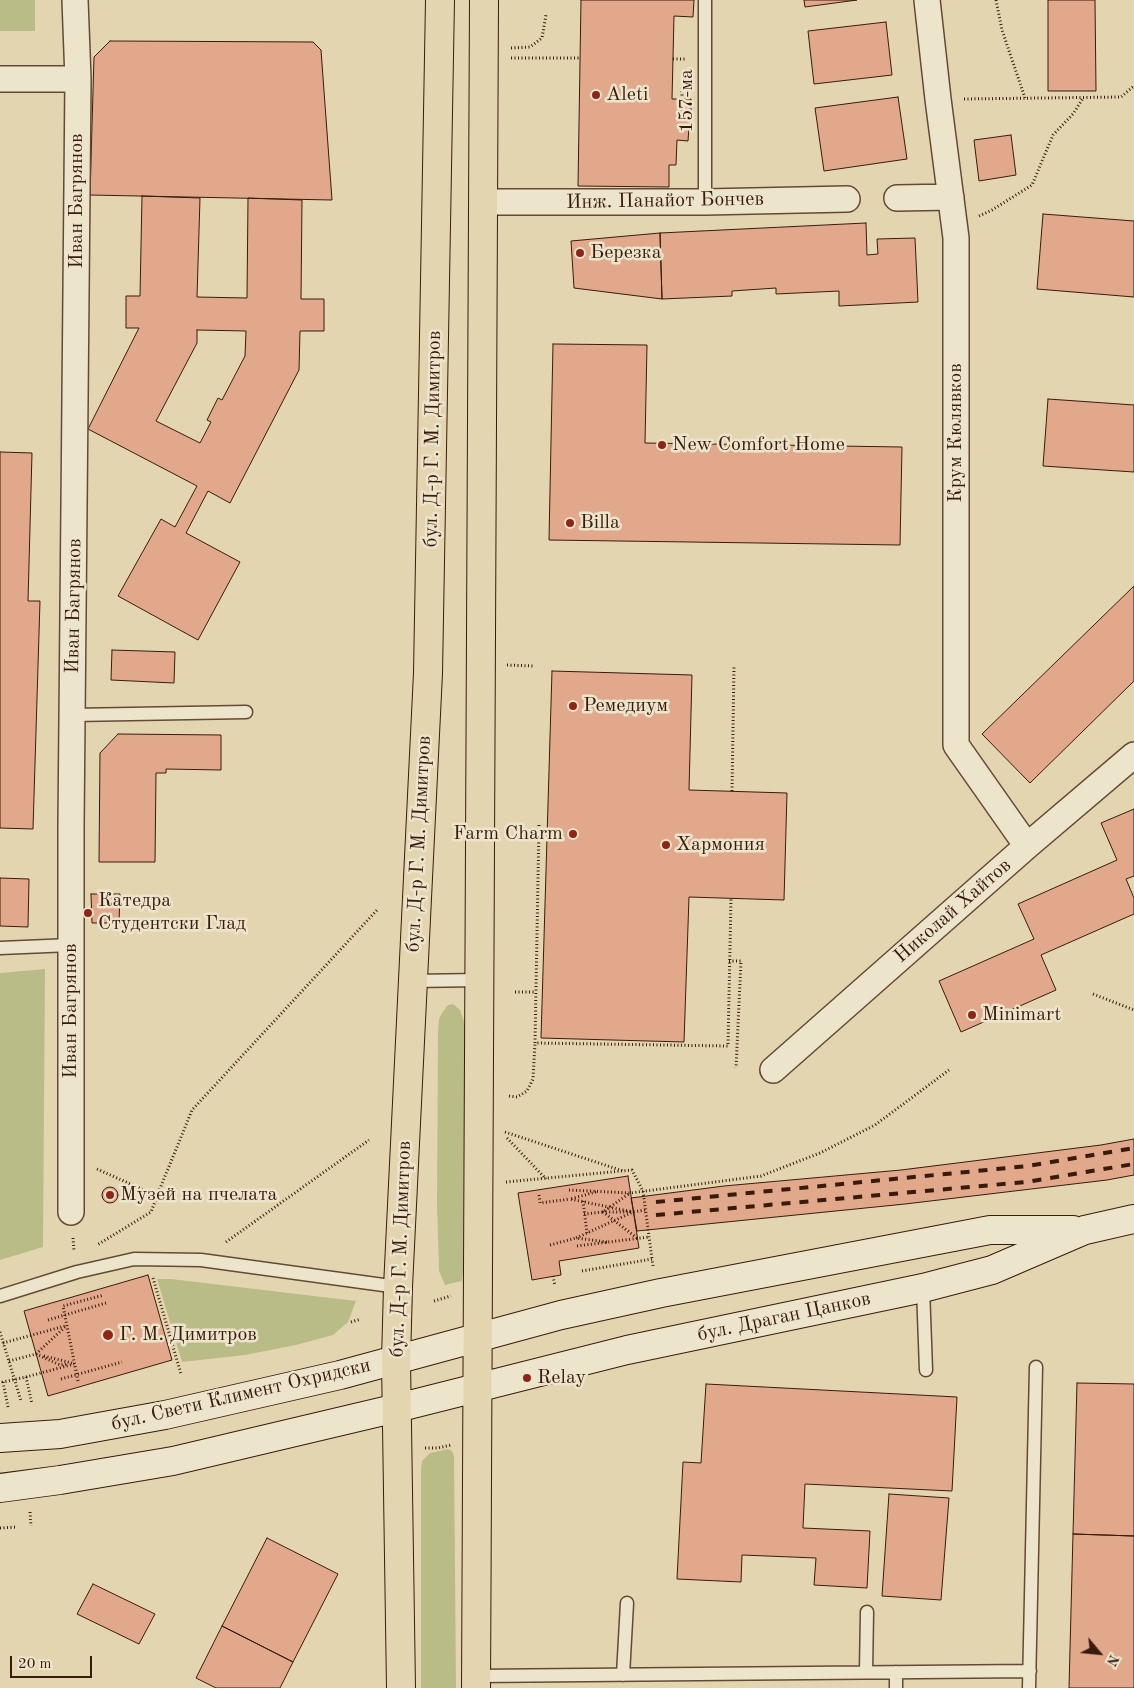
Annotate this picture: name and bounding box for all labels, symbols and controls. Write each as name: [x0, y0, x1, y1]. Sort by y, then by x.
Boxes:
street label: 157-ма: [675, 69, 699, 133]
place label: Aleti: [606, 83, 648, 107]
marker: Aleti: [590, 89, 602, 101]
street label: Иван Багрянов: [65, 133, 89, 269]
street label: Инж. Панайот Бончев: [566, 187, 764, 215]
place label: Березка: [590, 241, 662, 265]
marker: Березка: [574, 247, 586, 259]
street label: бул. Д-р Г. М. Димитров: [419, 330, 447, 548]
street label: Крум Кюлявков: [944, 363, 968, 503]
place label: New Comfort Home: [672, 433, 845, 457]
marker: New Comfort Home: [656, 439, 668, 451]
place label: Billa: [580, 511, 620, 535]
marker: Billa: [564, 517, 576, 529]
street label: Иван Багрянов: [61, 538, 87, 674]
place label: Ремедиум: [583, 694, 668, 718]
marker: Ремедиум: [567, 700, 579, 712]
street label: бул. Д-р Г. М. Димитров: [401, 735, 437, 953]
place label: Farm Charm: [453, 822, 563, 846]
marker: Farm Charm: [567, 828, 579, 840]
place label: Хармония: [676, 833, 765, 857]
marker: Хармония: [660, 839, 672, 851]
street label: Николай Хайтов: [890, 854, 1016, 968]
place label: Катедра Студентски Глад: [98, 889, 246, 936]
marker: Катедра Студентски Глад: [82, 907, 94, 919]
street label: Иван Багрянов: [59, 943, 83, 1079]
place label: Minimart: [982, 1003, 1061, 1027]
marker: Minimart: [966, 1009, 978, 1021]
street label: бул. Д-р Г. М. Димитров: [385, 1140, 417, 1358]
place label: Музей на пчелата: [120, 1183, 277, 1207]
marker: Музей на пчелата: [104, 1189, 116, 1201]
street label: бул. Драган Цанков: [695, 1287, 873, 1347]
place label: Г. М. Димитров: [119, 1323, 257, 1347]
marker: Г. М. Димитров: [101, 1328, 115, 1342]
street label: бул. Свети Климент Охридски: [109, 1353, 373, 1437]
place label: Relay: [537, 1366, 586, 1390]
marker: Relay: [521, 1372, 533, 1384]
north arrow: [1074, 1628, 1124, 1678]
scale bar: [12, 1646, 95, 1678]
text: N: [1104, 1652, 1121, 1668]
text: 20 m: [18, 1657, 52, 1672]

